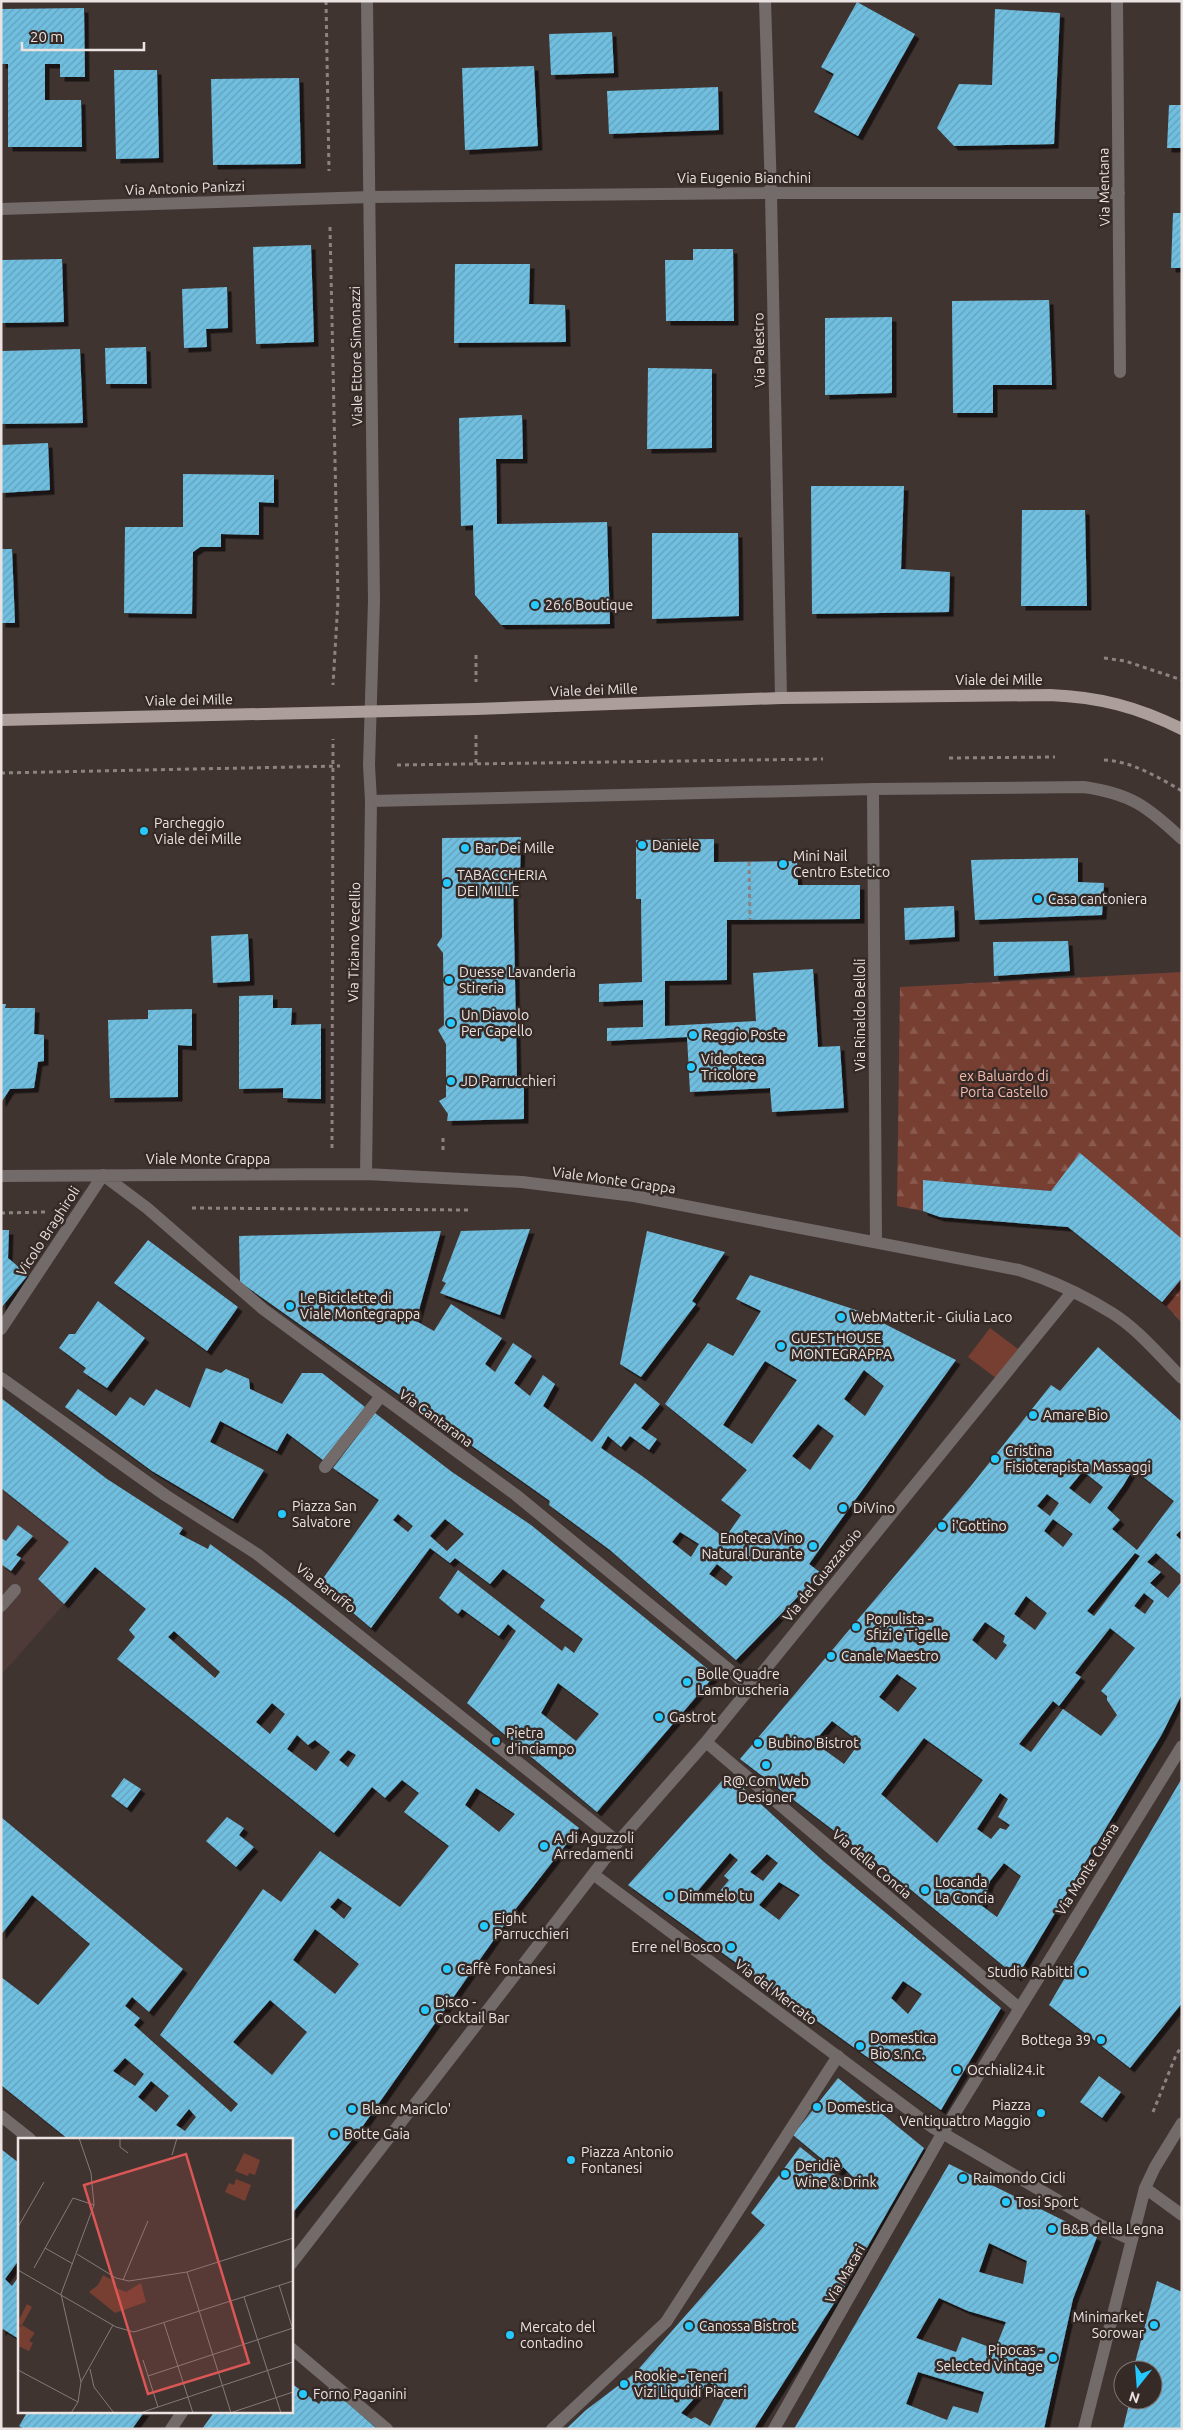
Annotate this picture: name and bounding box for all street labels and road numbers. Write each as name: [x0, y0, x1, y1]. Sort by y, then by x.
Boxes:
street label: Via Mentana: [1095, 147, 1113, 227]
street label: Via Eugenio Bianchini: [677, 170, 811, 186]
street label: Via Antonio Panizzi: [125, 178, 245, 198]
street label: Viale Ettore Simonazzi: [347, 286, 365, 426]
street label: Via Palestro: [750, 312, 768, 388]
street label: Viale dei Mille: [955, 672, 1043, 688]
street label: Viale dei Mille: [550, 680, 638, 700]
street label: Viale dei Mille: [145, 691, 233, 709]
street label: Via Tiziano Vecellio: [345, 882, 363, 1002]
street label: Via Rinaldo Belloli: [852, 959, 868, 1071]
street label: Viale Monte Grappa: [146, 1151, 270, 1167]
street label: Viale Monte Grappa: [551, 1163, 677, 1197]
street label: Vicolo Braghiroli: [13, 1183, 83, 1279]
street label: Via Cantarana: [396, 1386, 476, 1450]
street label: Via del Guazzatoio: [779, 1525, 865, 1625]
street label: Via Baruffo: [293, 1560, 359, 1616]
street label: Via Monte Cusna: [1052, 1820, 1122, 1918]
street label: Via della Concia: [829, 1826, 915, 1902]
street label: Via del Mercato: [732, 1956, 820, 2028]
street label: Via Macari: [822, 2242, 868, 2306]

